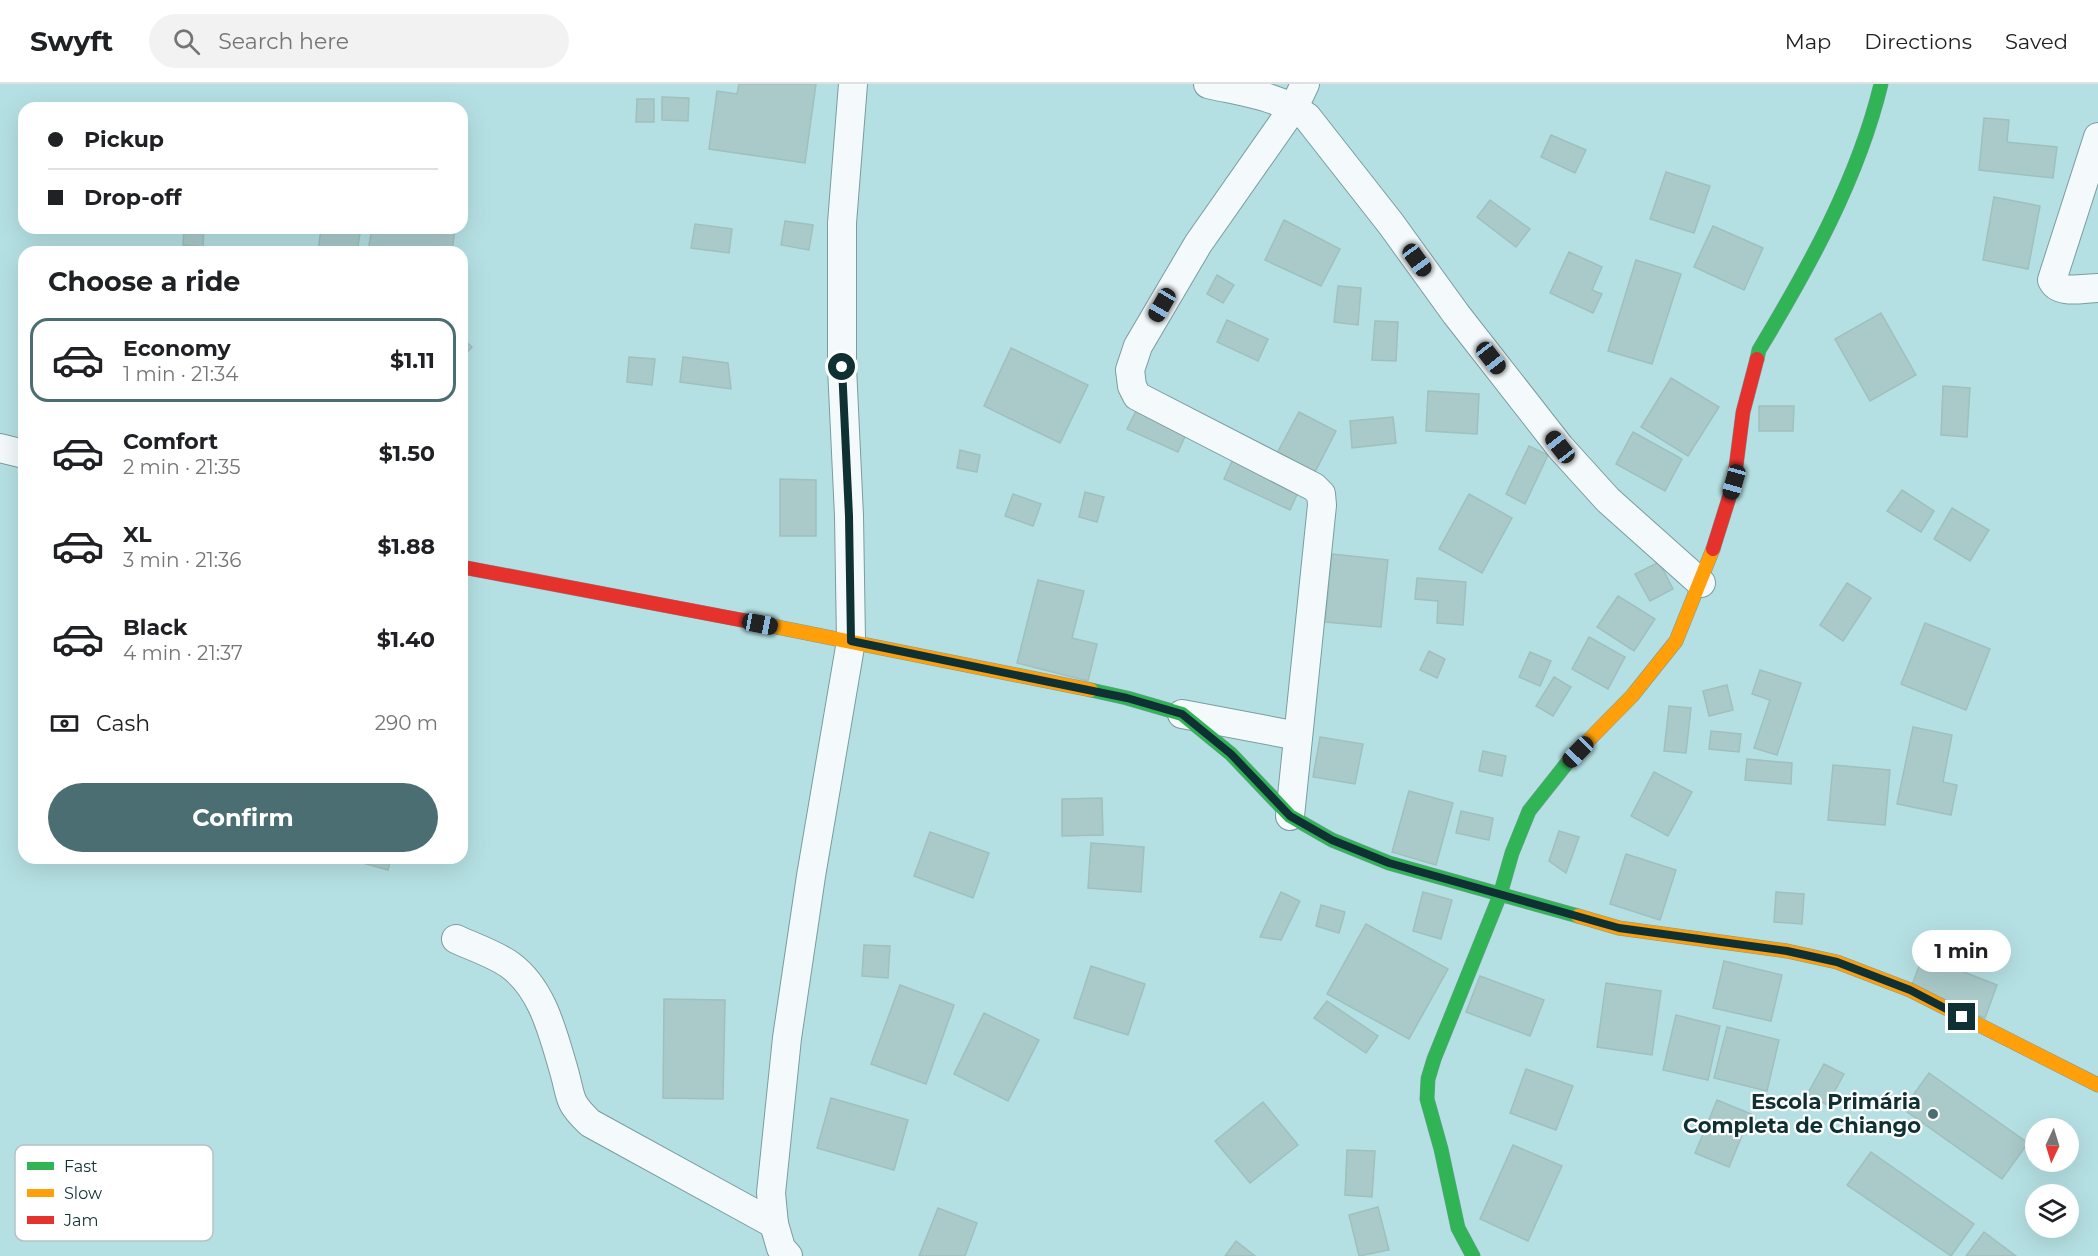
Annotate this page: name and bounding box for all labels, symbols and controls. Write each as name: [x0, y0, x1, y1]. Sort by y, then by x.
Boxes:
search box: [149, 14, 569, 68]
text: Swyft: [30, 24, 113, 58]
icon: search: [170, 25, 203, 58]
text: Search here: [218, 28, 349, 55]
text: Map: [1785, 29, 1831, 54]
text: Directions: [1864, 29, 1972, 54]
text: Saved: [2005, 29, 2068, 54]
text: Pickup: [84, 126, 164, 153]
text: Drop-off: [84, 184, 182, 211]
car: [1399, 240, 1435, 280]
text: Choose a ride: [48, 265, 240, 298]
car: [1145, 285, 1179, 325]
icon: car: [51, 333, 105, 387]
text: Economy: [123, 335, 231, 362]
car: [1473, 338, 1509, 378]
text: $1.11: [390, 347, 435, 374]
route start: [828, 353, 855, 380]
text: 1 min · 21:34: [123, 362, 238, 386]
icon: car: [51, 426, 105, 480]
car: [1542, 427, 1578, 467]
text: Comfort: [123, 428, 218, 455]
text: $1.50: [379, 440, 435, 467]
text: 2 min · 21:35: [123, 455, 240, 479]
car: [1720, 462, 1748, 502]
icon: car: [51, 519, 105, 573]
text: XL: [123, 521, 152, 548]
text: $1.88: [378, 533, 435, 560]
text: 3 min · 21:36: [123, 548, 241, 572]
icon: car: [51, 612, 105, 666]
car: [741, 612, 779, 636]
text: Black: [123, 614, 187, 641]
text: $1.40: [377, 626, 435, 653]
text: 4 min · 21:37: [123, 641, 243, 665]
icon: cash: [48, 707, 81, 740]
text: Cash: [96, 710, 150, 737]
text: 290 m: [375, 711, 438, 735]
car: [1559, 733, 1597, 771]
button: Confirm: [48, 783, 438, 852]
callout: 1 min: [1912, 930, 2012, 972]
text: 1 min: [1934, 939, 1989, 963]
route end: [1948, 1003, 1975, 1030]
place label: Escola Primária Completa de Chiango: [1683, 1089, 1921, 1138]
marker: Escola Primária Completa de Chiango: [1926, 1107, 1940, 1121]
north arrow: [2025, 1118, 2079, 1172]
map controls: [2025, 1118, 2079, 1238]
legend: [15, 1145, 213, 1241]
text: Fast: [64, 1157, 98, 1176]
text: Slow: [64, 1184, 102, 1203]
button: layers: [2025, 1184, 2079, 1238]
text: Jam: [63, 1211, 98, 1230]

